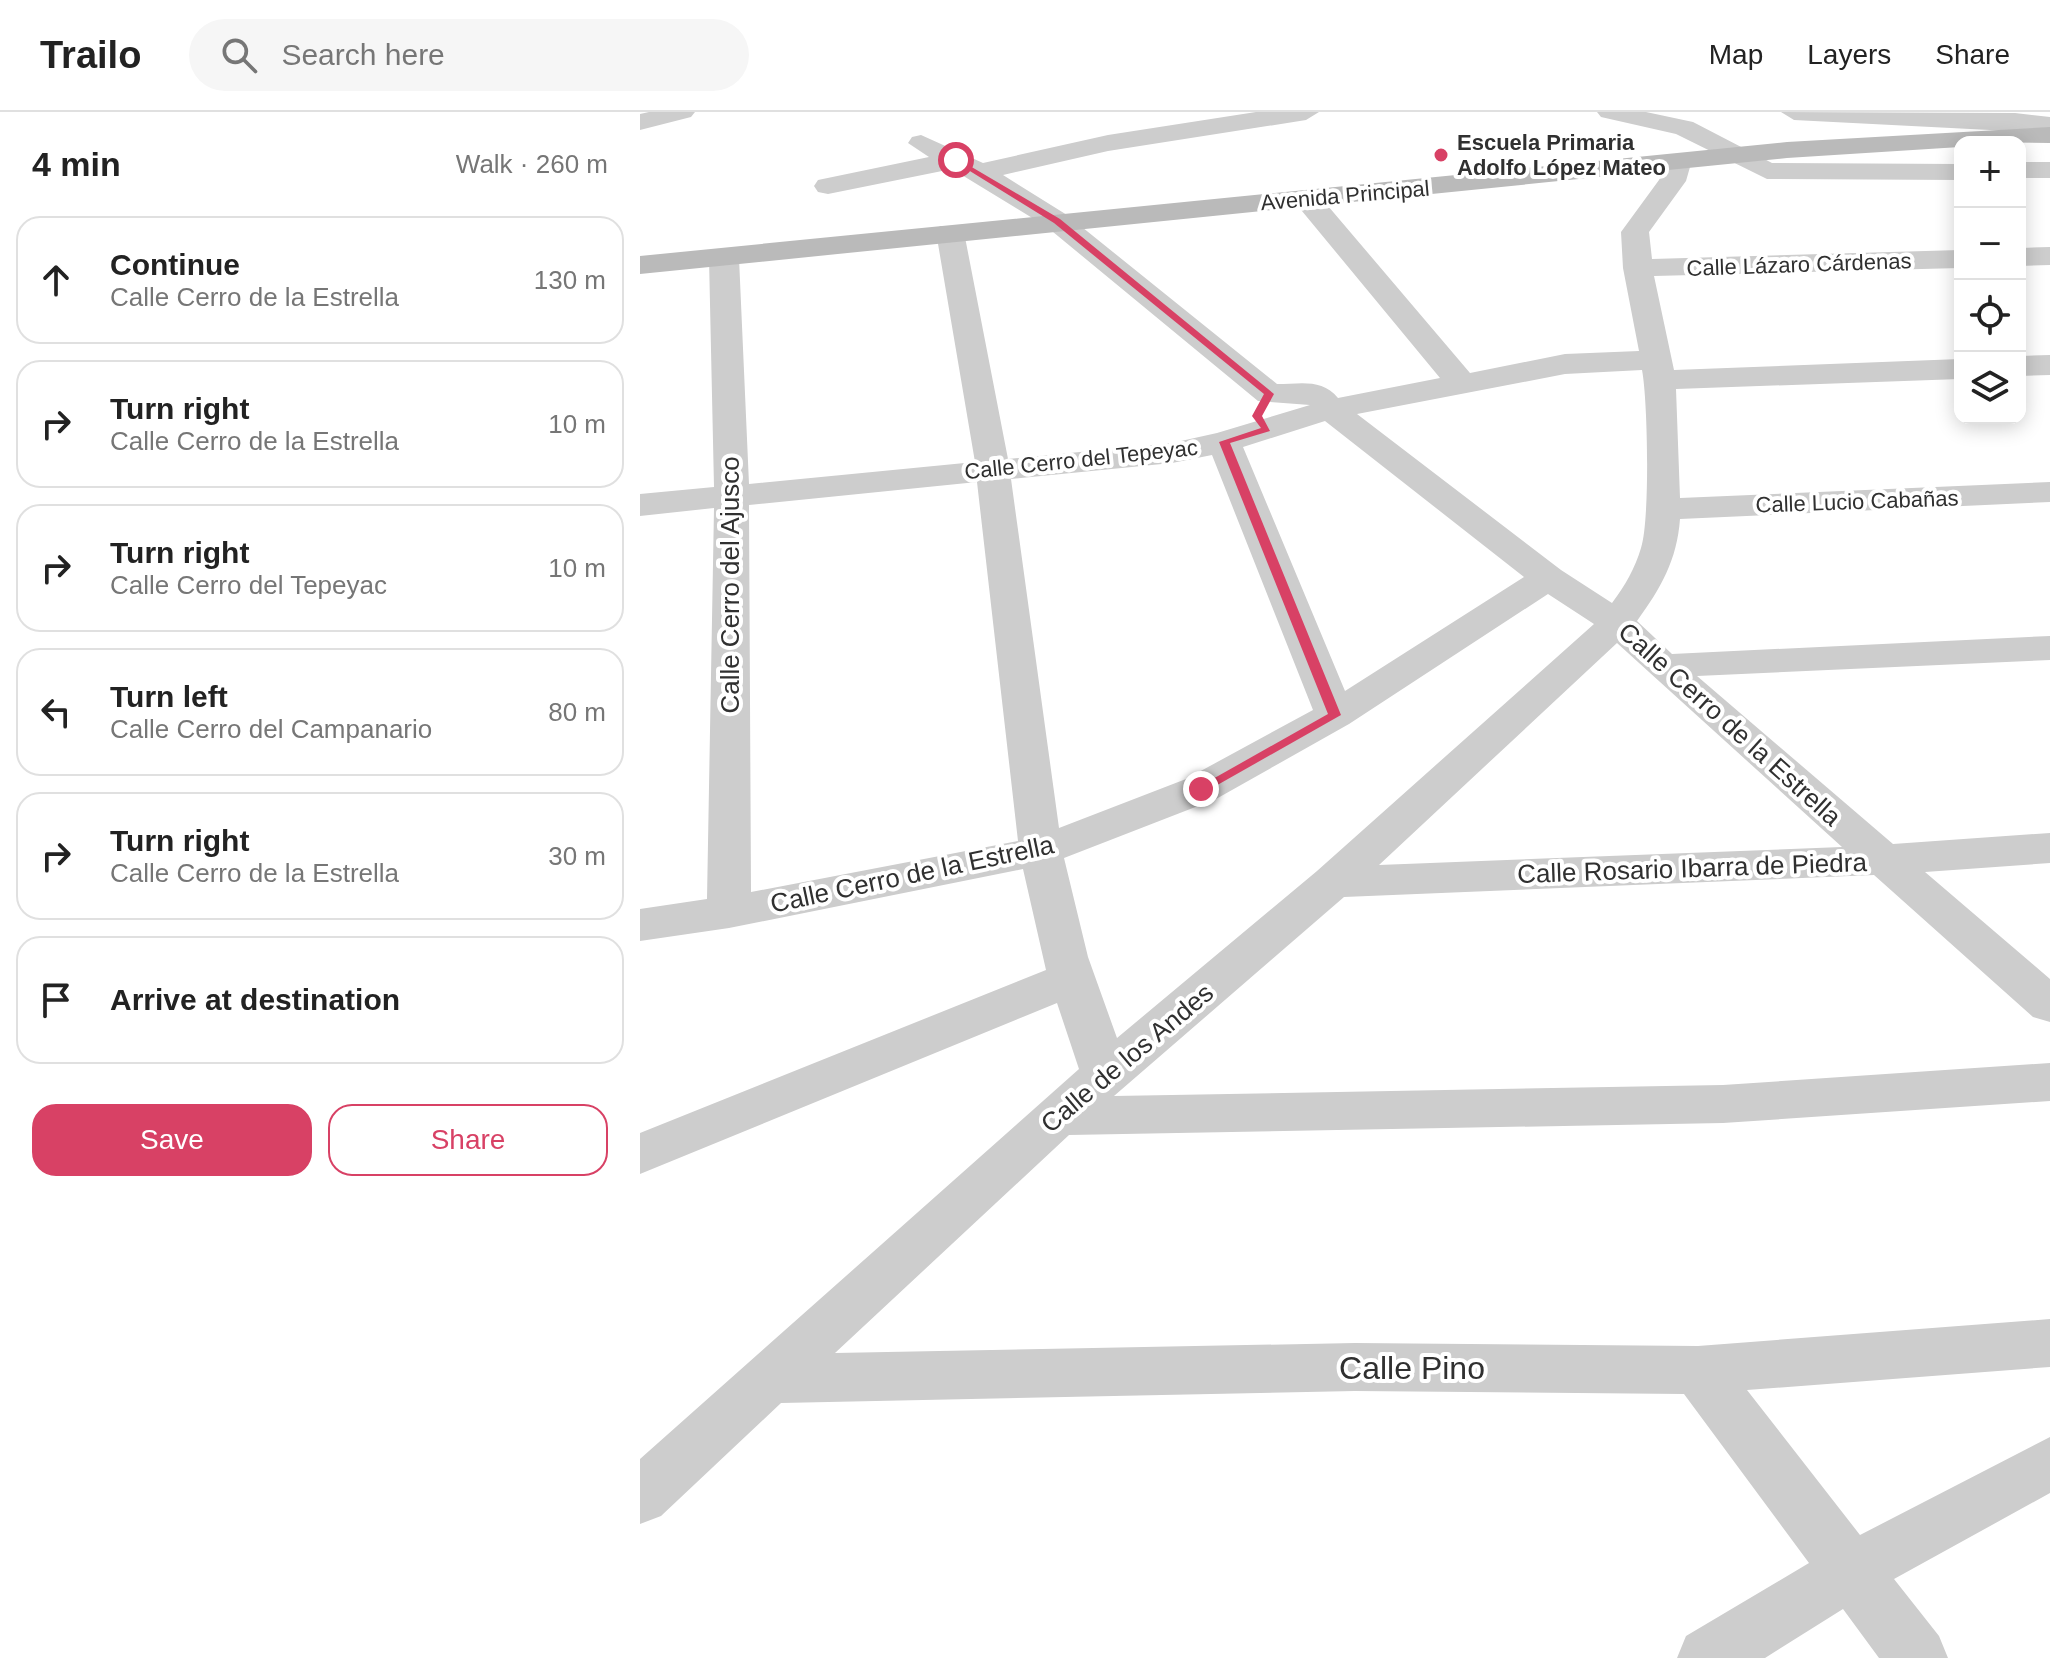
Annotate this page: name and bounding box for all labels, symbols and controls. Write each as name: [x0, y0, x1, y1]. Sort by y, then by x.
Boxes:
search box: [189, 19, 749, 91]
icon: search: [217, 33, 261, 77]
text: Trailo: [40, 34, 141, 76]
text: Search here: [281, 38, 445, 71]
text: Map: [1709, 39, 1763, 70]
text: Layers: [1807, 39, 1891, 70]
text: Share: [1935, 39, 2010, 70]
place label: Escuela Primaria Adolfo López Mateo: [1457, 130, 1666, 180]
map controls: [1954, 136, 2026, 424]
button: +: [1954, 136, 2026, 208]
route start: [938, 142, 974, 178]
text: 4 min: [32, 145, 121, 183]
marker: Escuela Primaria Adolfo López Mateo: [1432, 146, 1450, 164]
text: Walk · 260 m: [456, 149, 608, 179]
street label: Avenida Principal: [1259, 176, 1431, 215]
button: −: [1954, 208, 2026, 280]
text: Continue: [110, 248, 240, 281]
street label: Calle Lázaro Cárdenas: [1686, 248, 1912, 281]
icon: ahead: [34, 258, 78, 302]
text: 130 m: [534, 265, 606, 295]
button: locate: [1954, 280, 2026, 352]
text: Calle Cerro de la Estrella: [110, 282, 399, 312]
button: layers: [1954, 352, 2026, 424]
text: Turn right: [110, 392, 249, 425]
icon: right: [34, 402, 78, 446]
text: 10 m: [548, 409, 606, 439]
text: Calle Cerro de la Estrella: [110, 426, 399, 456]
street label: Calle Cerro del Tepeyac: [963, 435, 1199, 484]
street label: Calle Cerro del Ajusco: [715, 456, 745, 714]
street label: Calle Lucio Cabañas: [1755, 485, 1959, 518]
text: Turn right: [110, 536, 249, 569]
icon: right: [34, 546, 78, 590]
text: 10 m: [548, 553, 606, 583]
text: Calle Cerro del Tepeyac: [110, 570, 387, 600]
street label: Calle Cerro de la Estrella: [1613, 616, 1848, 832]
text: Turn left: [110, 680, 228, 713]
icon: left: [34, 690, 78, 734]
text: 80 m: [548, 697, 606, 727]
text: Calle Cerro del Campanario: [110, 714, 432, 744]
route end: [1183, 771, 1219, 807]
text: Turn right: [110, 824, 249, 857]
street label: Calle Cerro de la Estrella: [768, 829, 1057, 919]
icon: right: [34, 834, 78, 878]
text: 30 m: [548, 841, 606, 871]
street label: Calle Rosario Ibarra de Piedra: [1517, 847, 1868, 889]
text: Calle Cerro de la Estrella: [110, 858, 399, 888]
street label: Calle de los Andes: [1035, 977, 1219, 1139]
icon: arrive: [34, 978, 78, 1022]
text: Arrive at destination: [110, 983, 400, 1016]
button: Save: [32, 1104, 312, 1176]
button: Share: [328, 1104, 608, 1176]
street label: Calle Pino: [1339, 1350, 1485, 1386]

